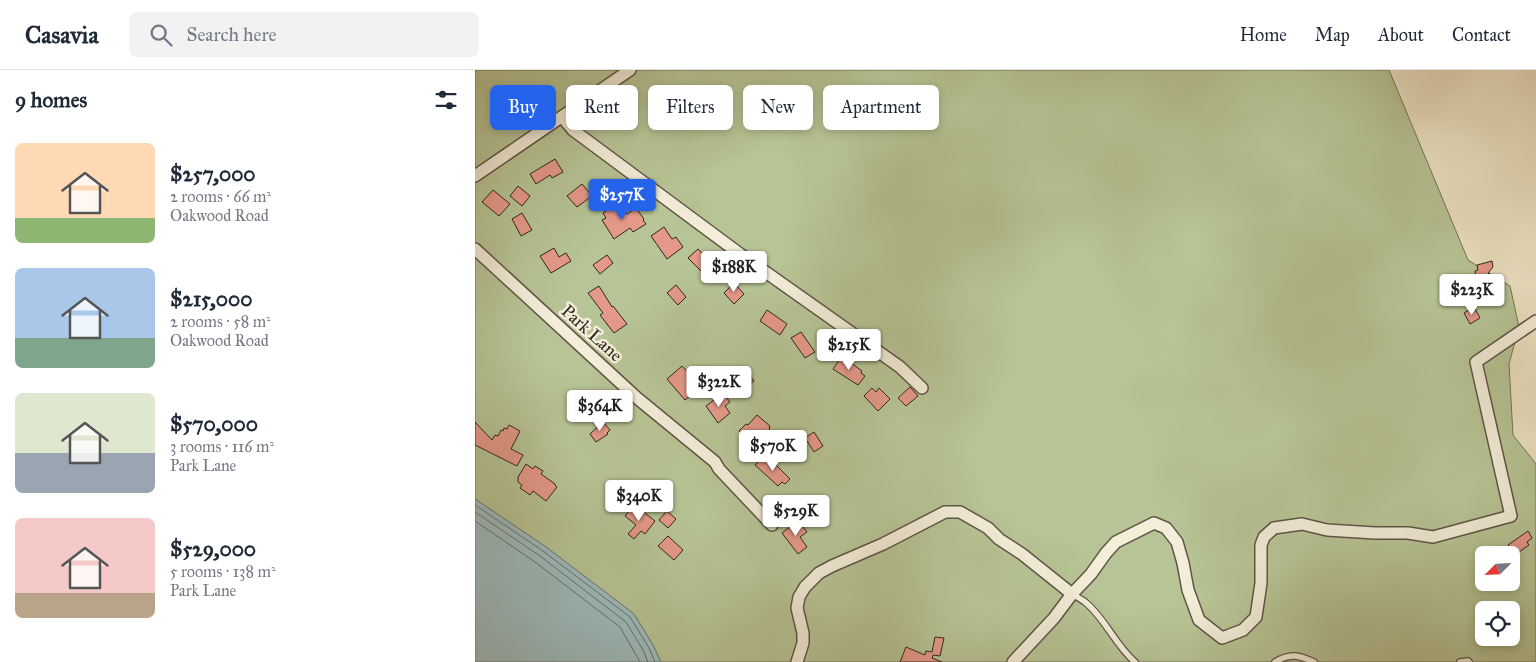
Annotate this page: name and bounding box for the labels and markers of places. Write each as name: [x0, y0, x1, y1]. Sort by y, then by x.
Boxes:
pin: $257K: [587, 178, 657, 221]
pin: $188K: [699, 250, 769, 293]
pin: $223K: [1437, 274, 1507, 316]
pin: $215K: [814, 328, 884, 371]
pin: $322K: [684, 366, 754, 408]
pin: $364K: [565, 390, 635, 432]
pin: $570K: [738, 430, 808, 472]
pin: $340K: [604, 480, 674, 522]
pin: $529K: [761, 494, 831, 537]

